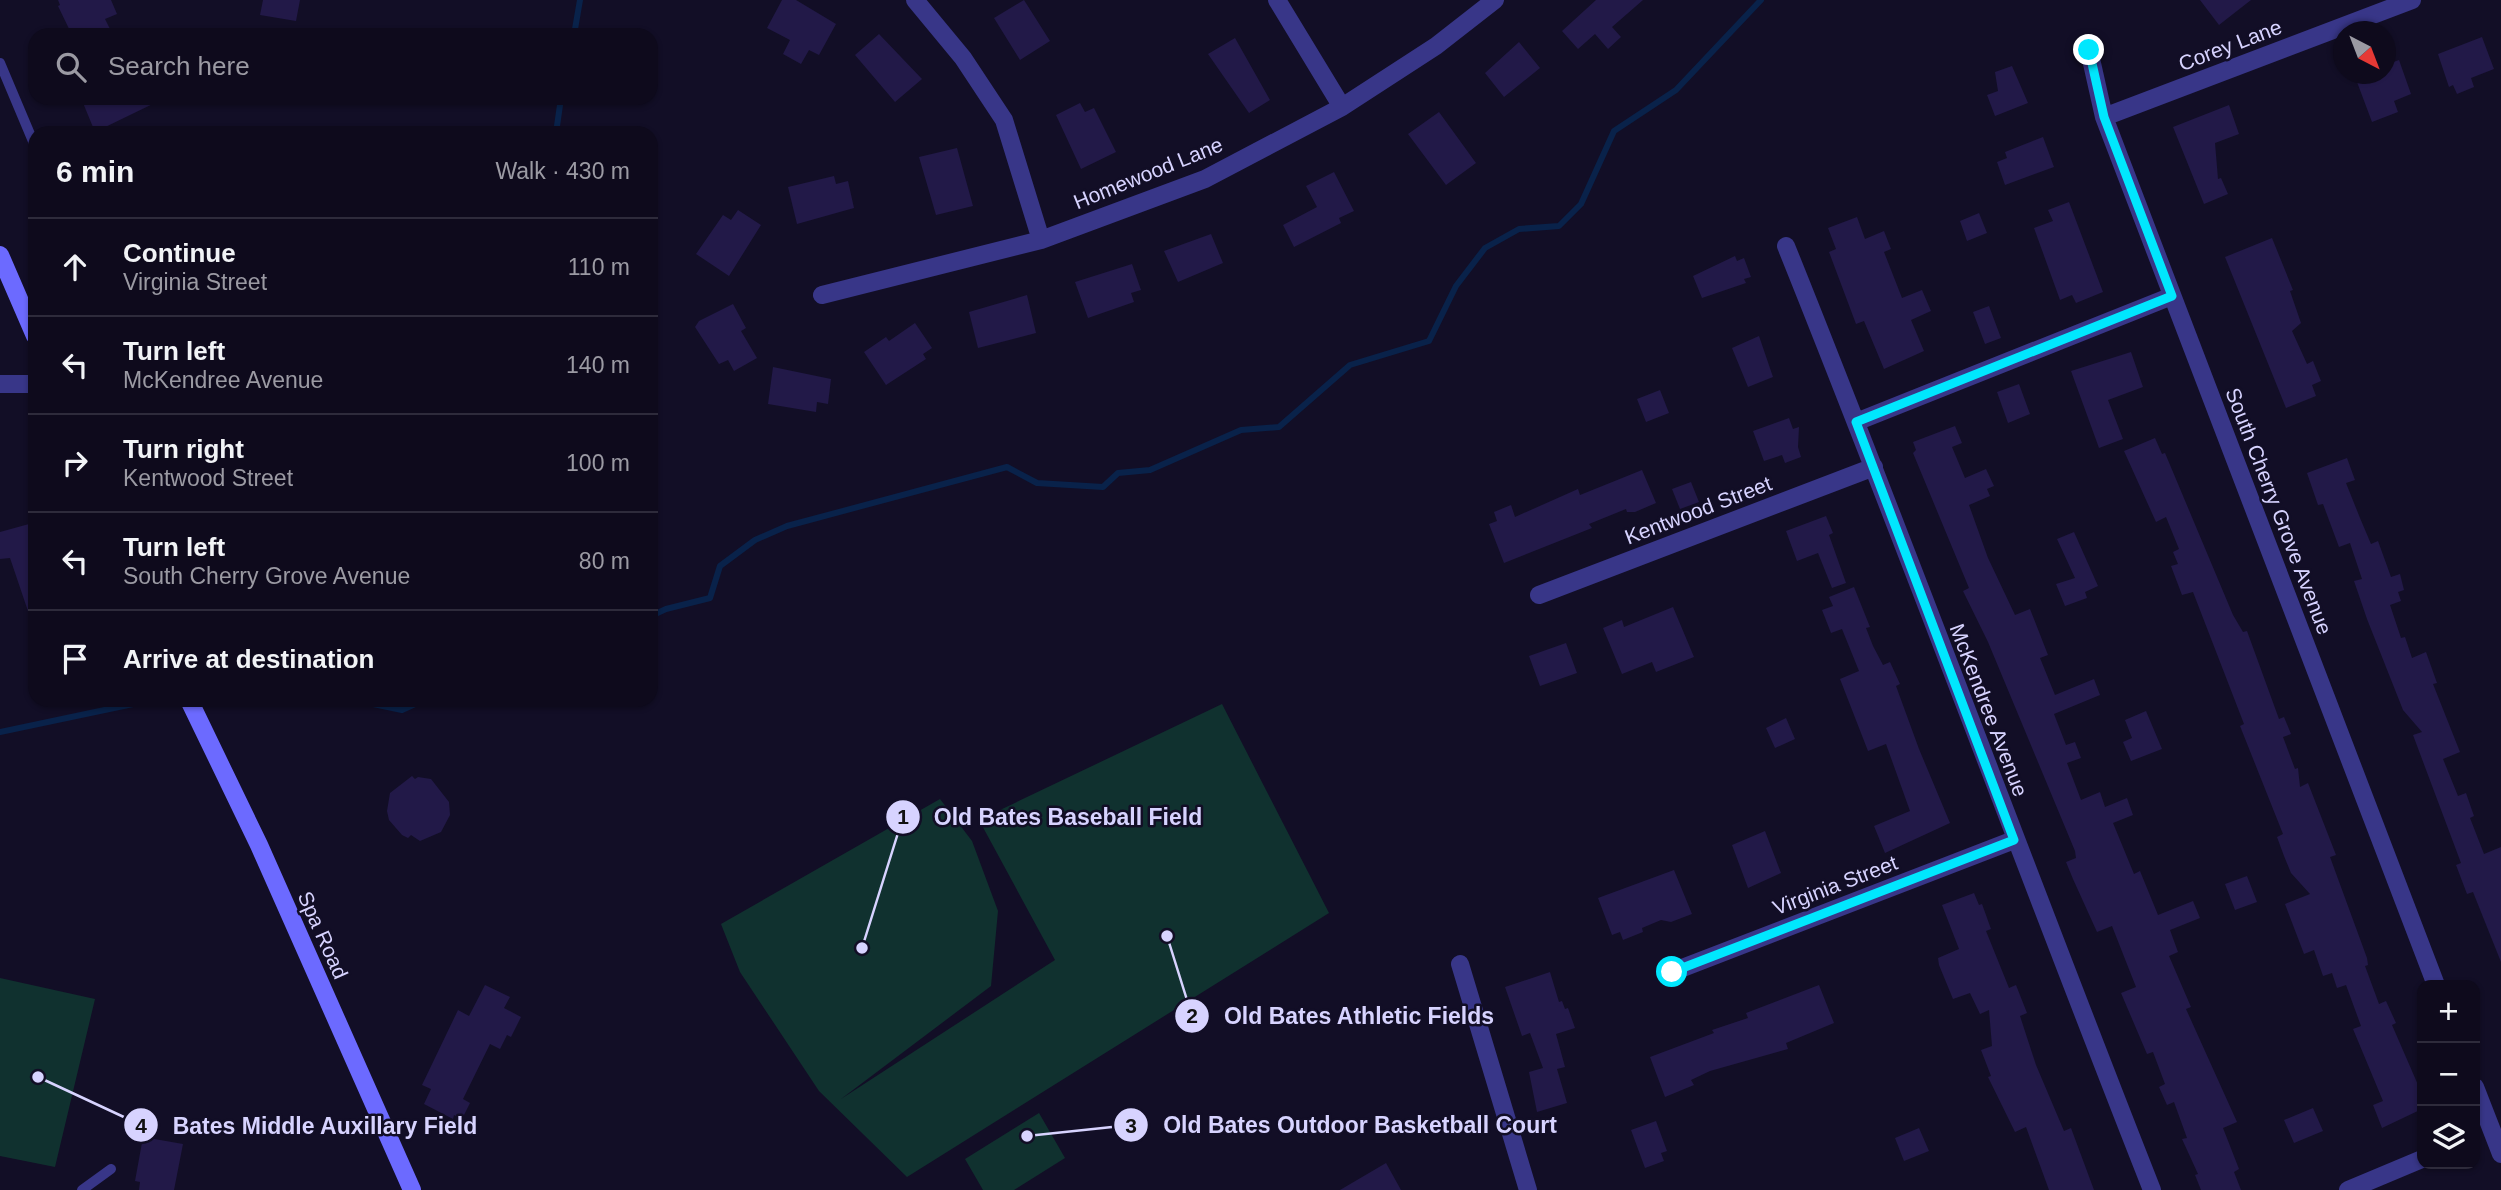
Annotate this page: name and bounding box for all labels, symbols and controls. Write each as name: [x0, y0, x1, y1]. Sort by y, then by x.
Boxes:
street label: Corey Lane: [2175, 15, 2285, 75]
north arrow: [2333, 21, 2396, 84]
search box: [28, 28, 658, 105]
route end: [2073, 34, 2104, 65]
icon: search: [52, 48, 90, 86]
text: Search here: [108, 51, 250, 81]
street label: Homewood Lane: [1070, 133, 1226, 213]
text: 6 min: [56, 155, 134, 188]
text: Walk · 430 m: [495, 158, 630, 184]
text: Continue: [123, 238, 236, 268]
icon: ahead: [56, 248, 94, 286]
text: 110 m: [568, 254, 630, 280]
text: Virginia Street: [123, 269, 267, 295]
text: Turn left: [123, 336, 225, 366]
icon: left: [56, 346, 94, 384]
text: 140 m: [566, 352, 630, 378]
text: McKendree Avenue: [123, 367, 323, 393]
street label: South Cherry Grove Avenue: [2221, 384, 2337, 638]
text: Turn right: [123, 434, 244, 464]
icon: right: [56, 444, 94, 482]
text: 100 m: [566, 450, 630, 476]
text: Kentwood Street: [123, 465, 293, 491]
street label: Kentwood Street: [1621, 471, 1775, 549]
text: Turn left: [123, 532, 225, 562]
icon: left: [56, 542, 94, 580]
text: 80 m: [579, 548, 630, 574]
text: South Cherry Grove Avenue: [123, 563, 410, 589]
street label: McKendree Avenue: [1945, 620, 2033, 800]
icon: arrive: [56, 640, 94, 678]
text: Arrive at destination: [123, 644, 374, 674]
callout: Old Bates Baseball Field: [885, 795, 1217, 839]
text: Old Bates Baseball Field: [934, 804, 1202, 830]
text: 1: [897, 805, 909, 828]
street label: Virginia Street: [1769, 851, 1901, 919]
street label: Spa Road: [293, 888, 353, 982]
route start: [1656, 956, 1687, 987]
map controls: [2417, 980, 2480, 1169]
button: +: [2417, 980, 2480, 1043]
callout: Old Bates Athletic Fields: [1175, 994, 1508, 1038]
text: Old Bates Athletic Fields: [1224, 1003, 1494, 1029]
text: 2: [1186, 1004, 1198, 1027]
button: −: [2417, 1043, 2480, 1106]
callout: Bates Middle Auxillary Field: [123, 1103, 492, 1147]
callout: Old Bates Outdoor Basketball Court: [1114, 1103, 1570, 1147]
button: layers: [2417, 1106, 2480, 1169]
text: Old Bates Outdoor Basketball Court: [1163, 1112, 1557, 1138]
text: Bates Middle Auxillary Field: [173, 1113, 477, 1139]
text: 4: [135, 1114, 147, 1137]
text: 3: [1125, 1114, 1137, 1137]

